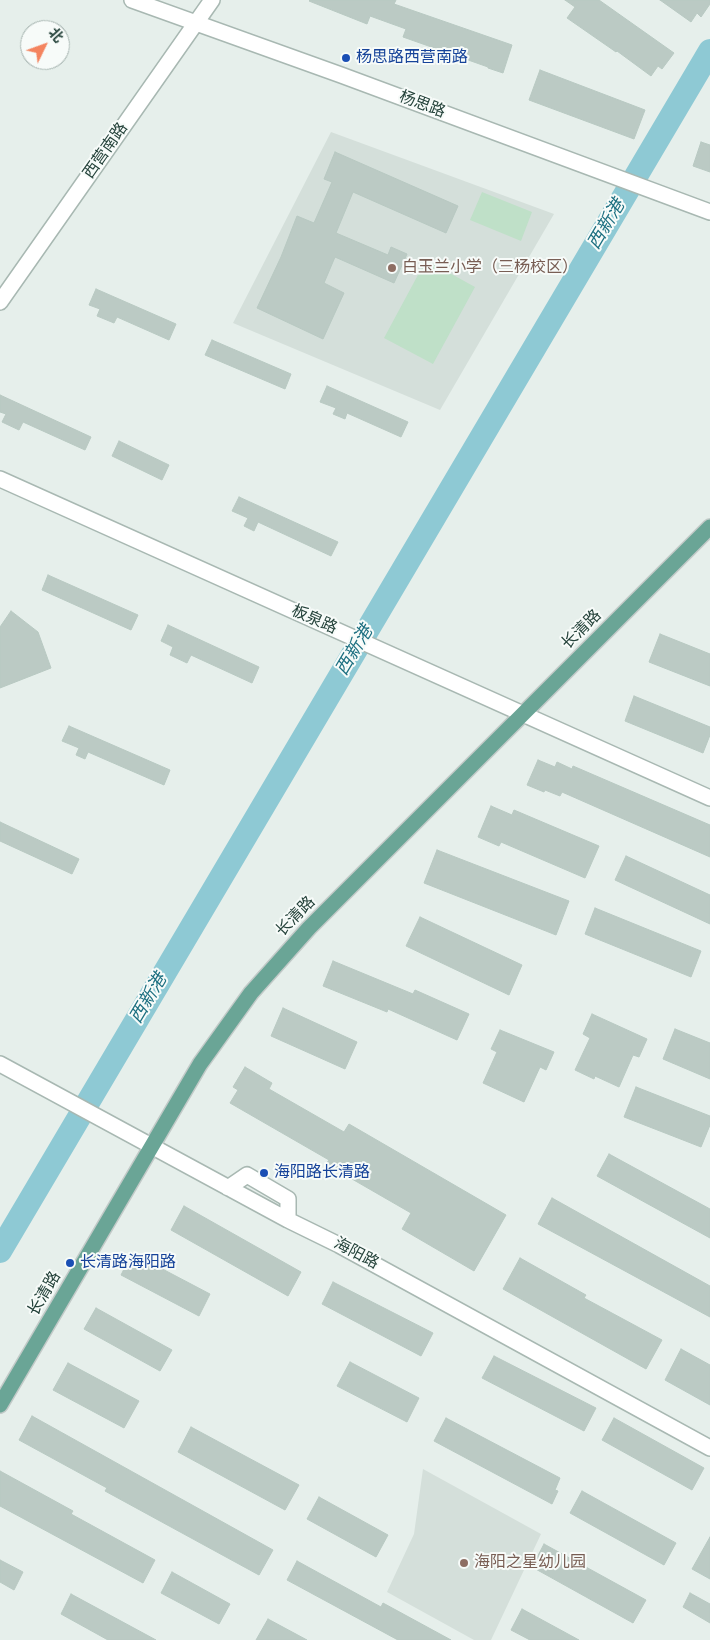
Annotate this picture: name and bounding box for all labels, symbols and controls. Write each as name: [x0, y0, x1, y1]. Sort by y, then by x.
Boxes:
north arrow: [20, 20, 70, 70]
text: 北: [45, 24, 67, 46]
place label: 杨思路西营南路: [356, 48, 468, 68]
marker: 杨思路西营南路: [340, 52, 352, 64]
street label: 杨思路: [396, 87, 448, 123]
street label: 西营南路: [80, 119, 132, 183]
water label: 西新港: [584, 196, 630, 254]
place label: 白玉兰小学（三杨校区）: [402, 258, 578, 278]
marker: 白玉兰小学（三杨校区）: [386, 262, 398, 274]
street label: 板泉路: [288, 601, 340, 639]
street label: 长清路: [558, 606, 606, 654]
water label: 西新港: [332, 622, 378, 680]
street label: 长清路: [272, 893, 320, 941]
water label: 西新港: [126, 970, 172, 1028]
place label: 海阳路长清路: [274, 1163, 370, 1183]
marker: 海阳路长清路: [258, 1167, 270, 1179]
street label: 海阳路: [330, 1234, 382, 1274]
place label: 长清路海阳路: [80, 1253, 176, 1273]
marker: 长清路海阳路: [64, 1257, 76, 1269]
street label: 长清路: [25, 1268, 65, 1320]
place label: 海阳之星幼儿园: [474, 1553, 586, 1573]
marker: 海阳之星幼儿园: [458, 1557, 470, 1569]

